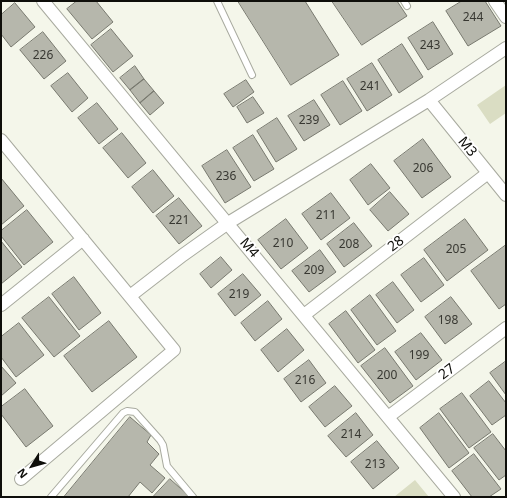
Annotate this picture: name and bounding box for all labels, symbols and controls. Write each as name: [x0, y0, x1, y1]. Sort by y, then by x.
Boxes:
house number: 244: [463, 11, 483, 25]
house number: 243: [420, 39, 440, 53]
house number: 226: [33, 49, 53, 63]
house number: 241: [360, 80, 380, 94]
house number: 239: [299, 114, 319, 128]
street label: M3: [454, 134, 480, 160]
house number: 206: [413, 162, 433, 176]
house number: 236: [216, 170, 236, 184]
house number: 211: [316, 209, 336, 223]
house number: 221: [169, 214, 189, 228]
street label: 28: [385, 232, 407, 256]
street label: M4: [236, 235, 262, 261]
house number: 210: [273, 237, 293, 251]
house number: 208: [339, 238, 359, 252]
house number: 205: [446, 243, 466, 257]
house number: 209: [304, 264, 324, 278]
house number: 219: [229, 288, 249, 302]
house number: 198: [438, 314, 458, 328]
house number: 199: [409, 349, 429, 363]
street label: 27: [436, 360, 458, 384]
house number: 200: [377, 369, 397, 383]
house number: 216: [295, 374, 315, 388]
house number: 214: [341, 428, 361, 442]
north arrow: [12, 446, 52, 486]
house number: 213: [365, 458, 385, 472]
text: N: [13, 465, 31, 482]

